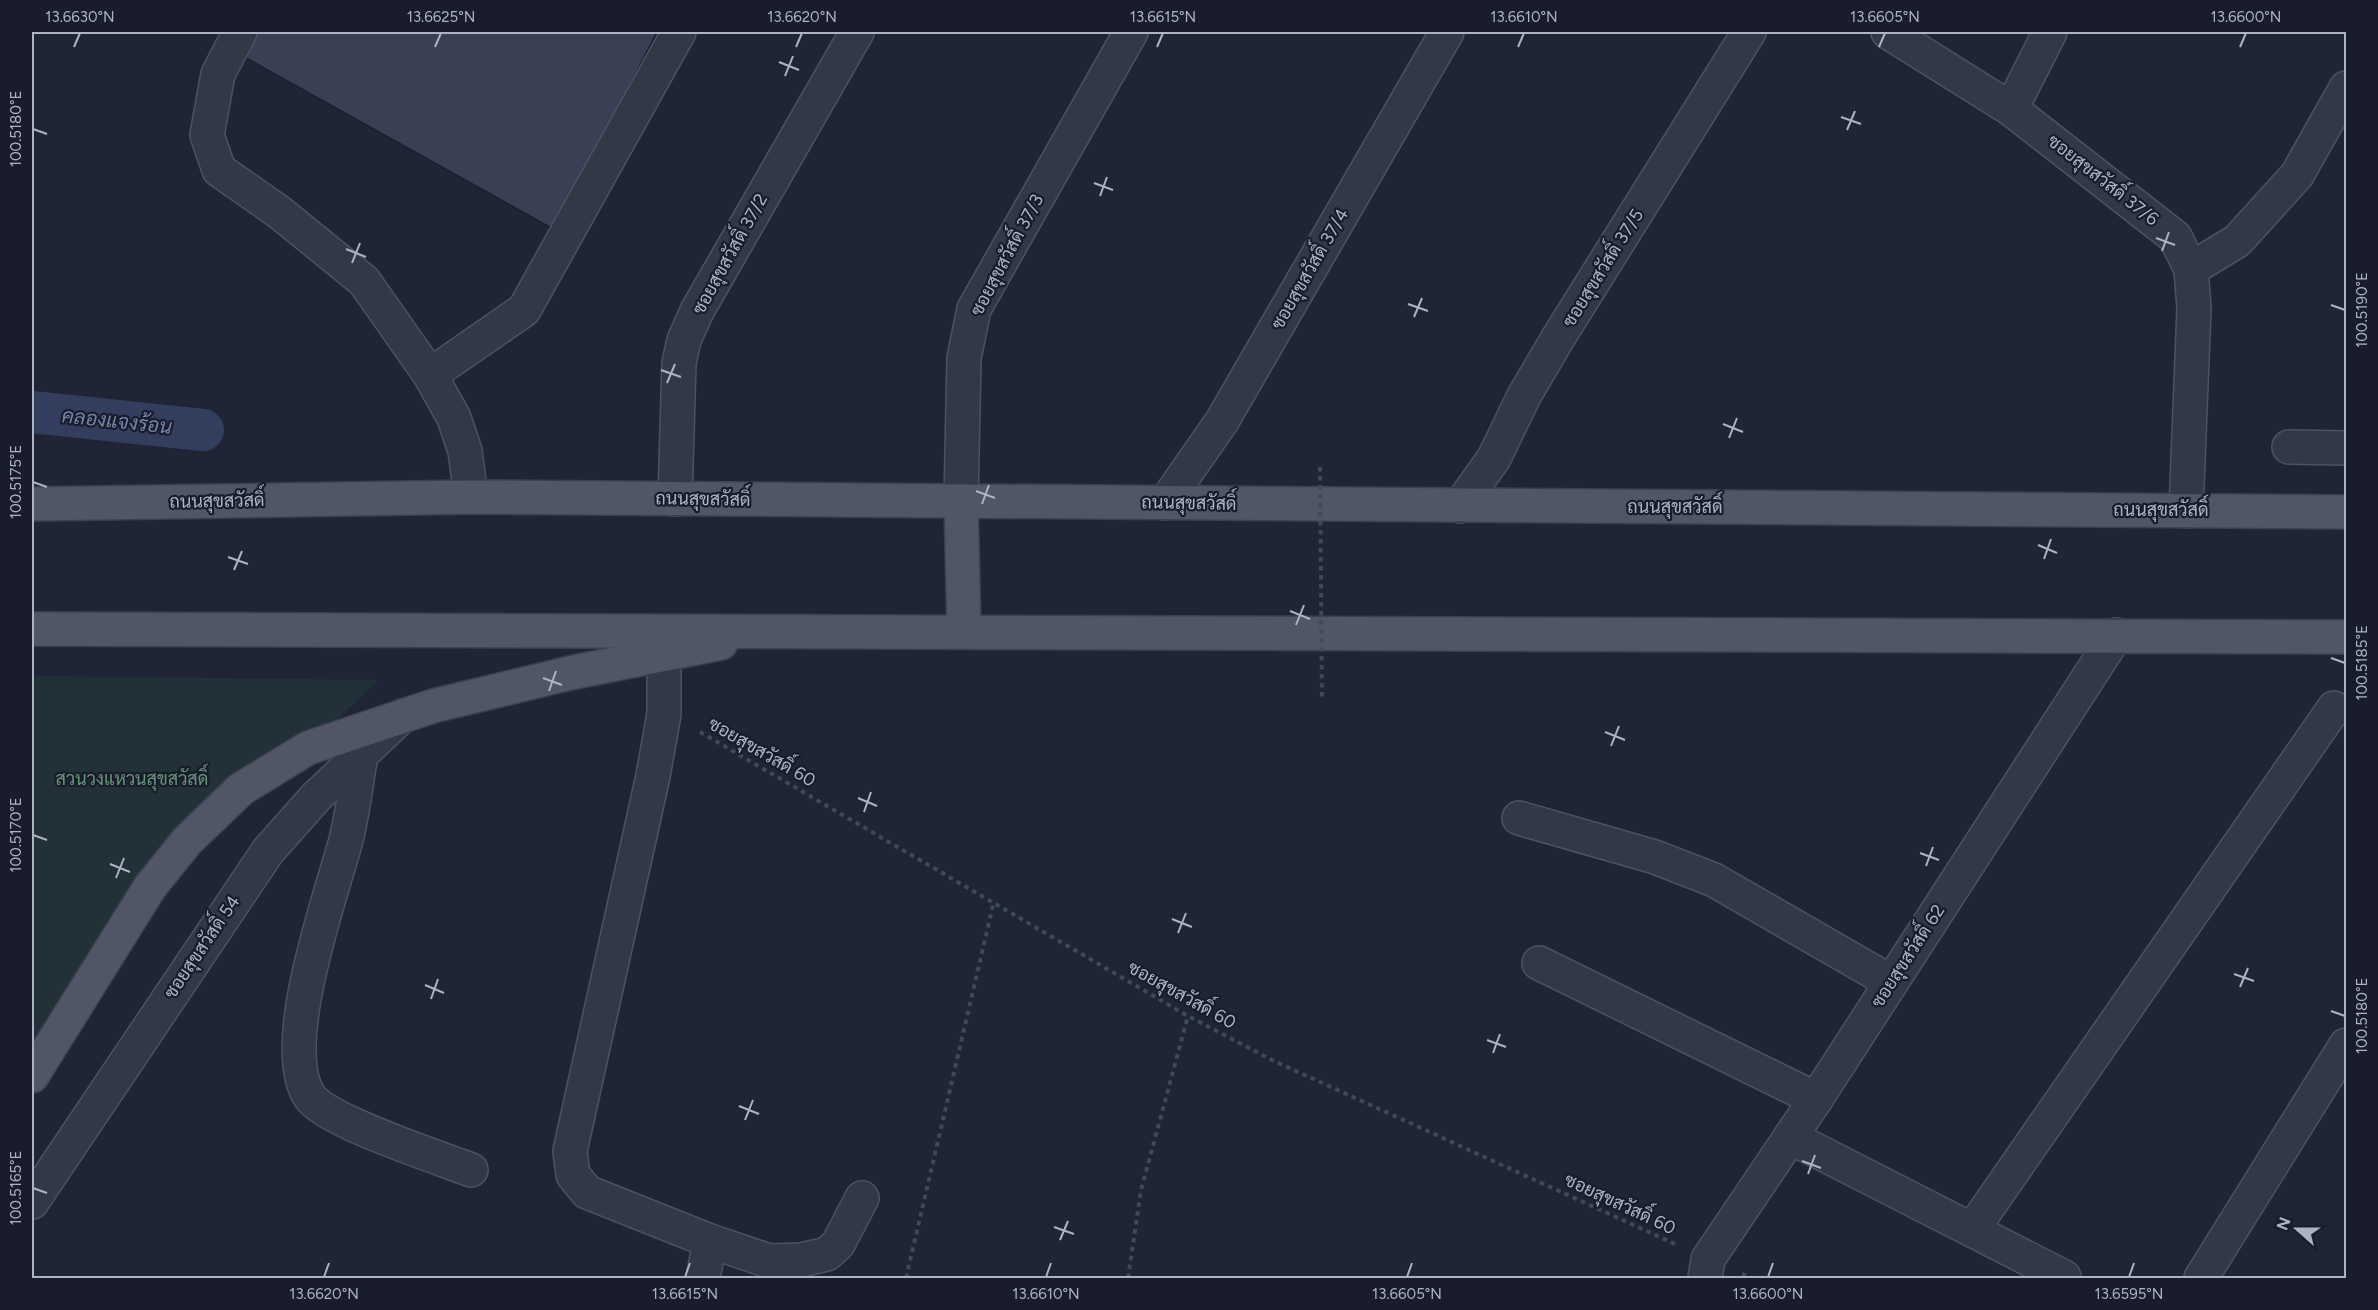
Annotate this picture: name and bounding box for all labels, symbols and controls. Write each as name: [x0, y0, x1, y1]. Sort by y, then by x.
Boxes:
text: 13.6630°N: [45, 8, 115, 26]
text: 13.6625°N: [407, 8, 475, 26]
text: 13.6620°N: [767, 8, 837, 26]
text: 13.6615°N: [1130, 8, 1196, 26]
text: 13.6610°N: [1490, 8, 1558, 26]
text: 13.6605°N: [1850, 8, 1920, 26]
text: 13.6600°N: [2211, 8, 2281, 26]
text: 100.5180°E: [7, 91, 25, 167]
street label: ซอยสุขสวัสดิ์ 37/6: [2042, 126, 2166, 231]
street label: ซอยสุขสวัสดิ์ 37/2: [683, 187, 773, 319]
street label: ซอยสุขสวัสดิ์ 37/3: [961, 188, 1049, 320]
street label: ซอยสุขสวัสดิ์ 37/4: [1262, 202, 1354, 334]
street label: ซอยสุขสวัสดิ์ 37/5: [1553, 202, 1649, 332]
text: 100.5190°E: [2353, 272, 2371, 348]
water label: คลองแจงร้อน: [61, 402, 174, 439]
text: 100.5175°E: [7, 445, 25, 519]
street label: ถนนสุขสวัสดิ์: [655, 482, 751, 512]
street label: ถนนสุขสวัสดิ์: [169, 484, 265, 514]
street label: ถนนสุขสวัสดิ์: [1141, 486, 1237, 516]
street label: ถนนสุขสวัสดิ์: [1627, 491, 1723, 519]
street label: ถนนสุขสวัสดิ์: [2113, 494, 2209, 522]
text: 100.5185°E: [2353, 625, 2371, 701]
street label: ซอยสุขสวัสดิ์ 60: [704, 708, 822, 792]
park label: สวนวงแหวนสุขสวัสดิ์: [56, 763, 208, 791]
text: 100.5170°E: [7, 797, 25, 873]
street label: ซอยสุขสวัสดิ์ 54: [155, 888, 245, 1003]
street label: ซอยสุขสวัสดิ์ 62: [1862, 897, 1950, 1012]
street label: ซอยสุขสวัสดิ์ 60: [1124, 952, 1242, 1035]
text: 100.5180°E: [2353, 978, 2371, 1054]
text: 100.5165°E: [7, 1151, 25, 1225]
street label: ซอยสุขสวัสดิ์ 60: [1561, 1164, 1681, 1240]
north arrow: [2267, 1199, 2327, 1259]
text: N: [2272, 1215, 2295, 1233]
text: 13.6620°N: [289, 1285, 359, 1303]
text: 13.6615°N: [652, 1285, 718, 1303]
text: 13.6610°N: [1012, 1285, 1080, 1303]
text: 13.6605°N: [1372, 1285, 1442, 1303]
text: 13.6600°N: [1733, 1285, 1803, 1303]
text: 13.6595°N: [2095, 1285, 2163, 1303]

